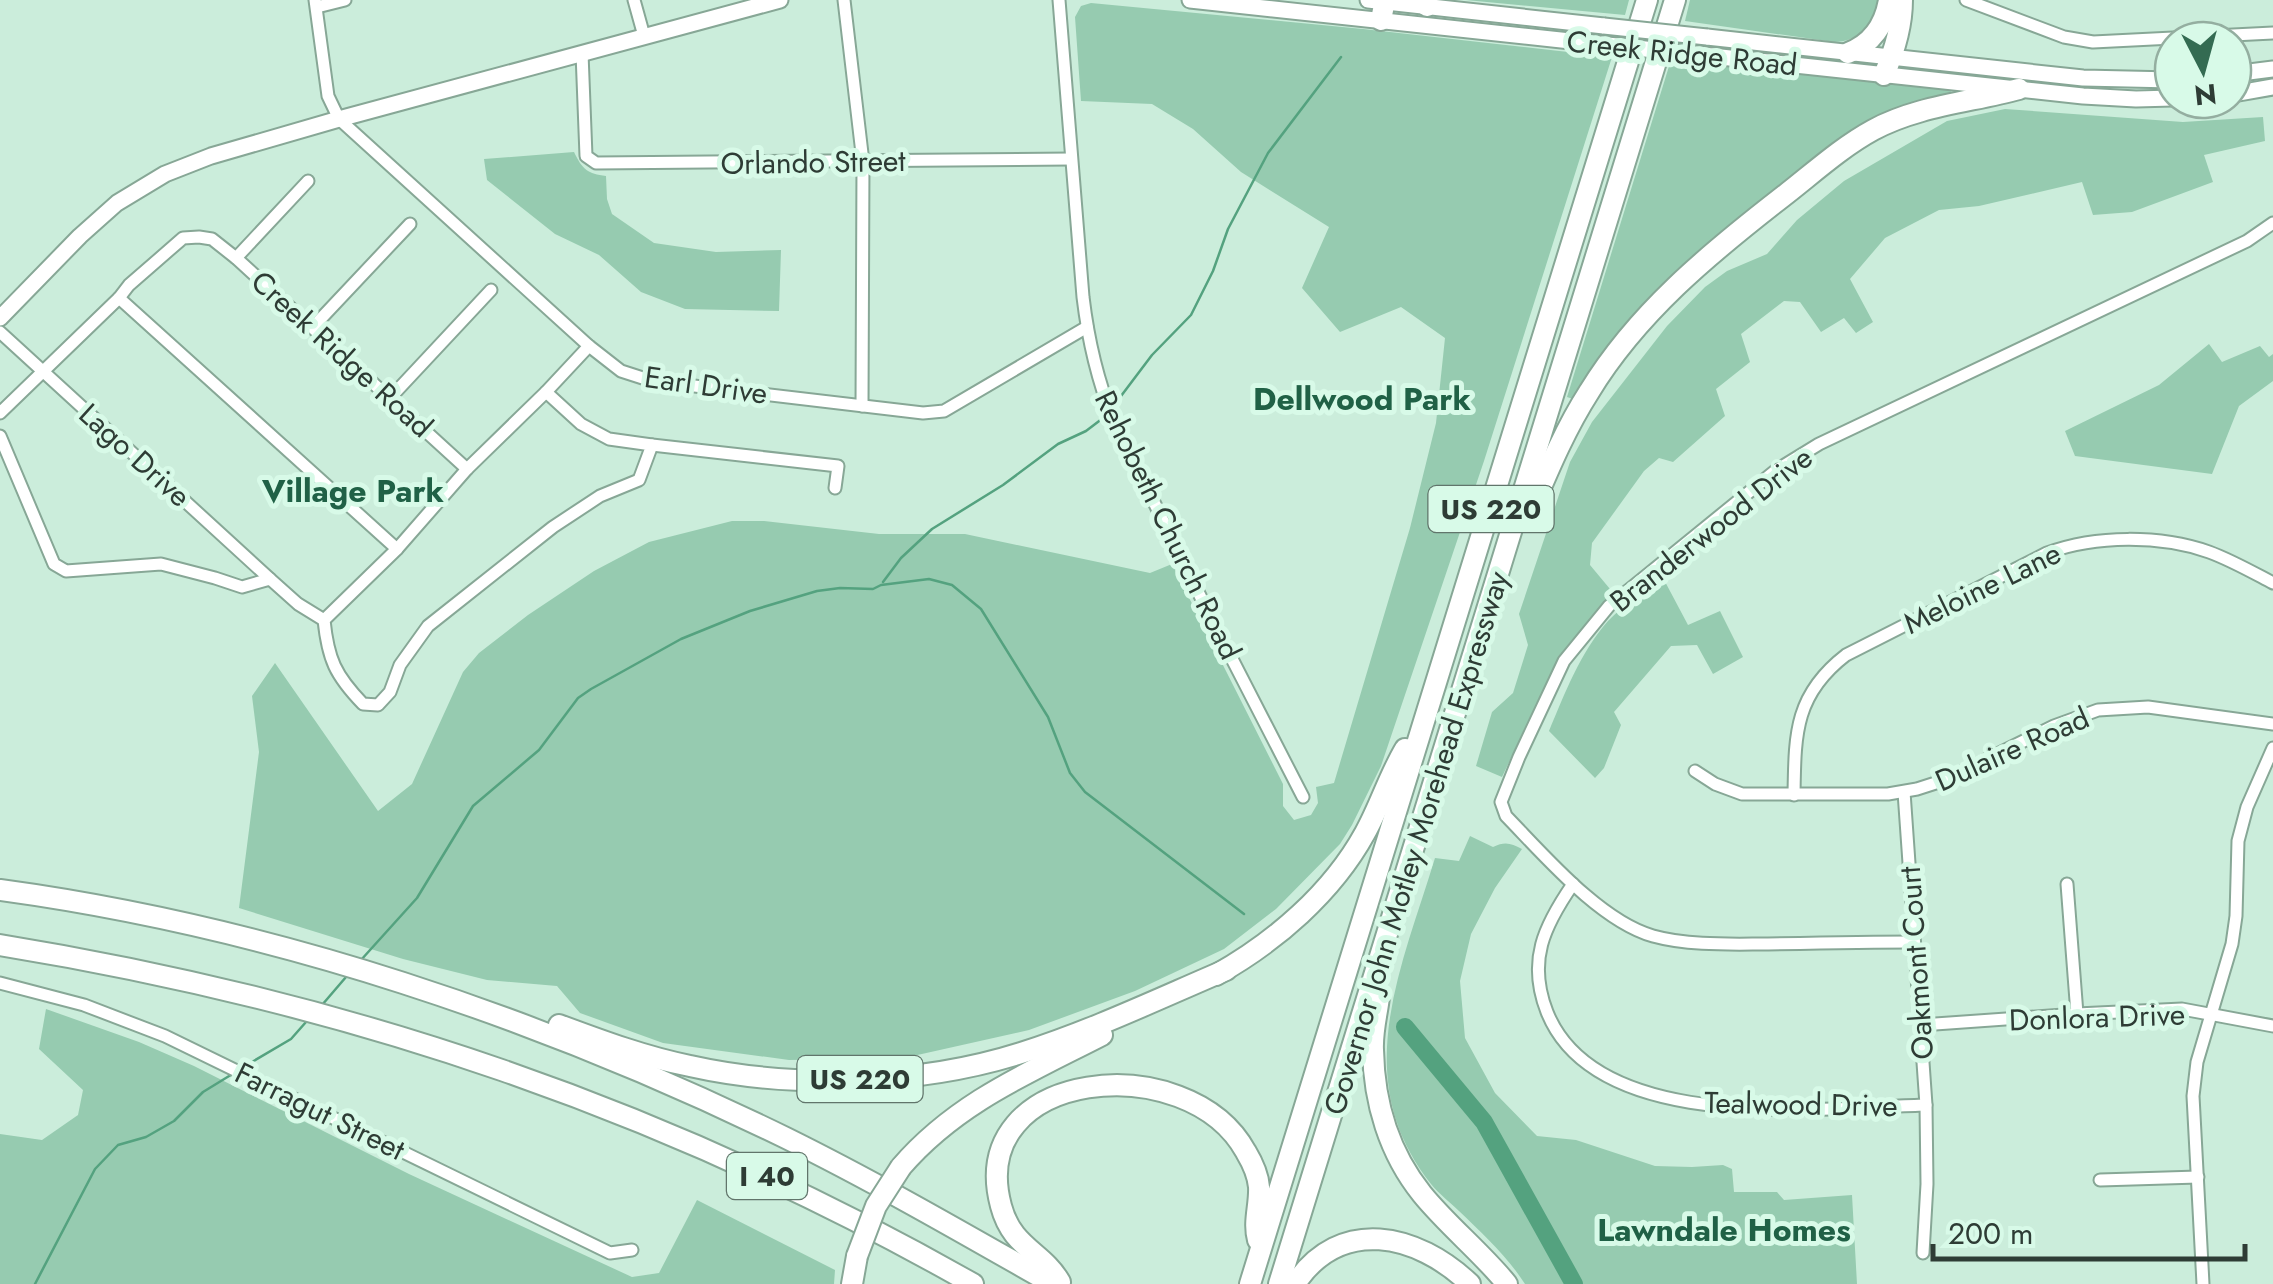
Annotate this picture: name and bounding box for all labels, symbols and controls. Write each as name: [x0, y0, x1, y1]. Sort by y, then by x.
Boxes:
street label: Creek Ridge Road: [1565, 20, 1799, 86]
north arrow: [2153, 20, 2253, 120]
text: N: [2192, 73, 2219, 116]
street label: Orlando Street: [720, 139, 907, 185]
street label: Creek Ridge Road: [242, 261, 442, 447]
street label: Earl Drive: [642, 355, 770, 415]
district label: Dellwood Park: [1253, 376, 1471, 422]
street label: Rehobeth Church Road: [1084, 383, 1252, 667]
street label: Lago Drive: [70, 393, 200, 517]
street label: Branderwood Drive: [1601, 436, 1821, 622]
district label: Village Park: [261, 468, 445, 514]
road number: US 220: [1428, 486, 1554, 532]
street label: Meloine Lane: [1896, 531, 2068, 645]
street label: Governor John Motley Morehead Expressway: [1313, 565, 1520, 1120]
street label: Dulaire Road: [1928, 696, 2096, 802]
street label: Oakmont Court: [1888, 864, 1944, 1061]
street label: Donlora Drive: [2008, 992, 2186, 1042]
street label: Farragut Street: [228, 1051, 413, 1171]
road number: US 220: [798, 1056, 922, 1102]
street label: Tealwood Drive: [1704, 1081, 1898, 1127]
road number: I 40: [727, 1153, 807, 1199]
scale bar: [1933, 1199, 2246, 1261]
district label: Lawndale Homes: [1597, 1207, 1851, 1253]
text: 200 m: [1948, 1212, 2033, 1255]

